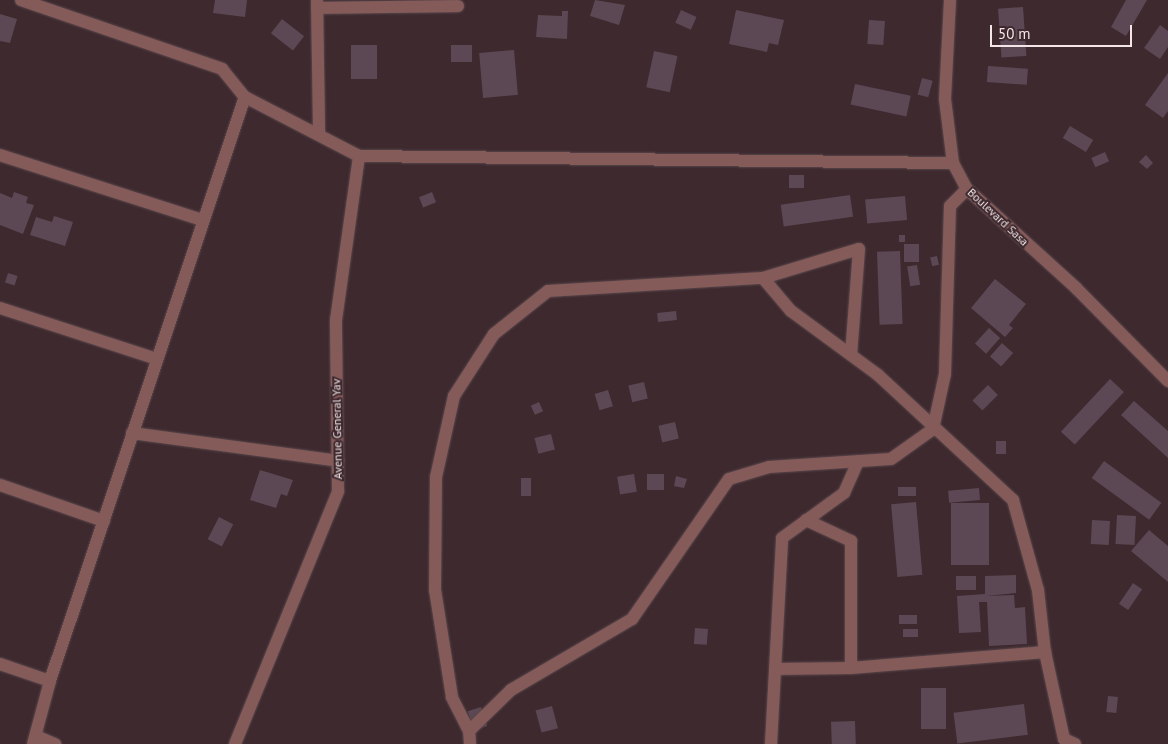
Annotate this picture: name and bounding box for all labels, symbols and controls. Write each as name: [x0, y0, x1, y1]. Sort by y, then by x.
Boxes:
scale bar: [993, 15, 1136, 47]
text: 50 m: [998, 24, 1031, 43]
street label: Boulevard Sasa: [965, 185, 1031, 249]
street label: Avenue General Yav: [329, 378, 345, 480]

